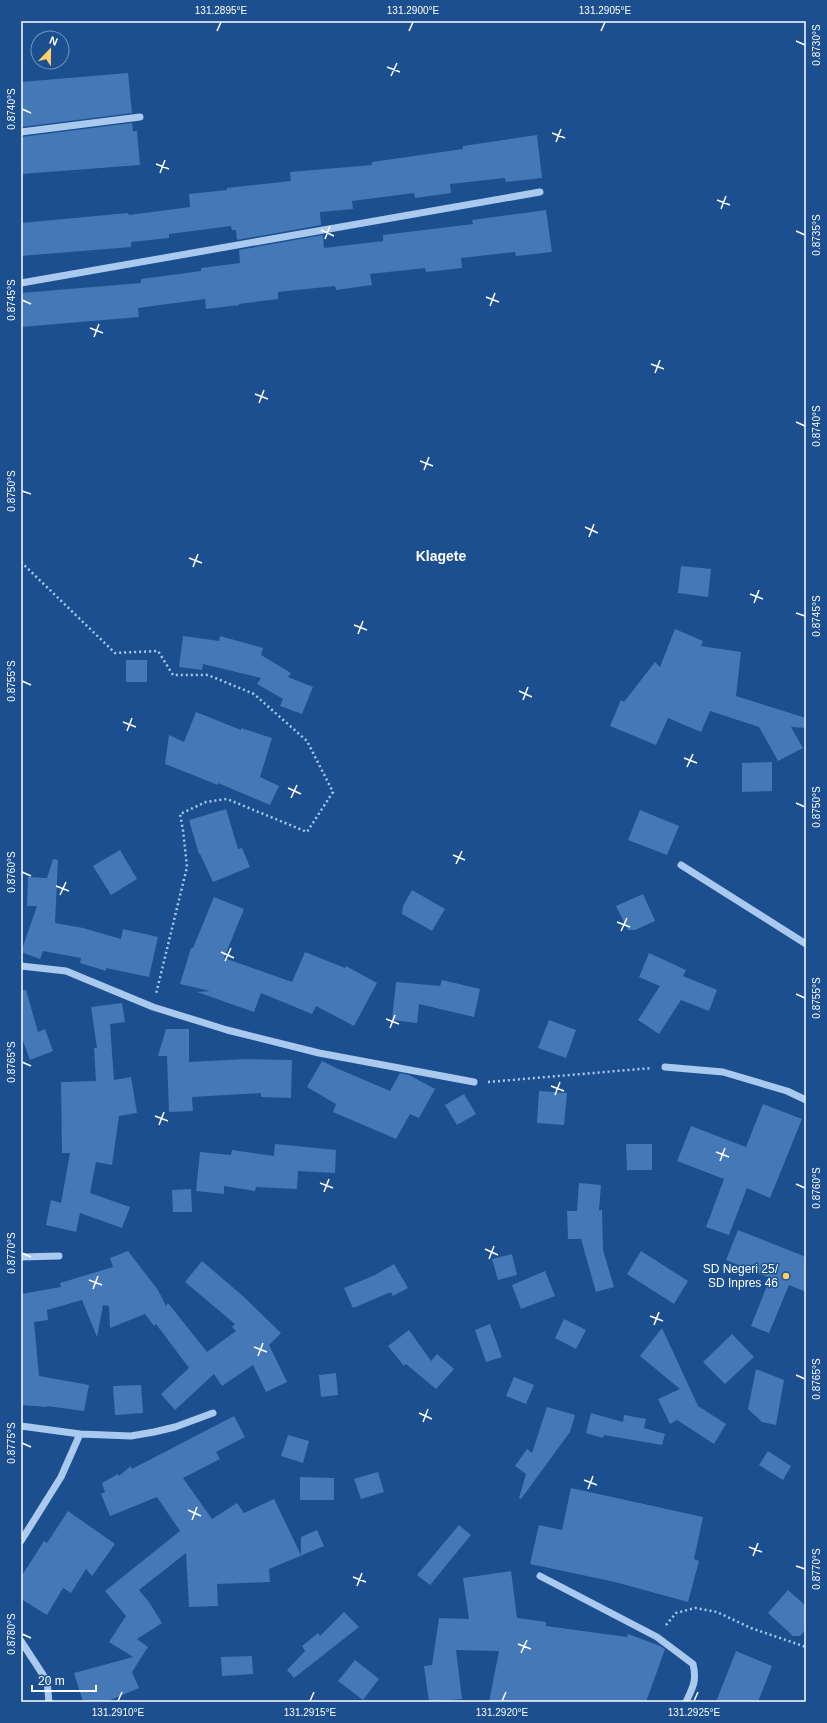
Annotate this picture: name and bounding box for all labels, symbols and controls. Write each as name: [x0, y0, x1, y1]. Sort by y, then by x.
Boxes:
text: 131.2895°E: [195, 5, 248, 16]
text: 131.2900°E: [387, 5, 440, 16]
text: 131.2905°E: [579, 5, 632, 16]
text: 0.8730°S: [811, 24, 822, 66]
north arrow: [30, 30, 70, 70]
text: N: [48, 34, 60, 48]
text: 0.8740°S: [6, 88, 17, 130]
text: 0.8735°S: [811, 214, 822, 256]
text: 0.8745°S: [6, 279, 17, 321]
text: 0.8740°S: [811, 405, 822, 447]
text: 0.8750°S: [6, 470, 17, 512]
district label: Klagete: [416, 548, 466, 564]
text: 0.8745°S: [811, 595, 822, 637]
text: 0.8755°S: [6, 660, 17, 702]
text: 0.8750°S: [811, 786, 822, 828]
text: 0.8760°S: [6, 851, 17, 893]
text: 0.8755°S: [811, 977, 822, 1019]
text: 0.8765°S: [6, 1041, 17, 1083]
text: 0.8760°S: [811, 1167, 822, 1209]
text: 0.8770°S: [6, 1232, 17, 1274]
place label: SD Negeri 25/ SD Inpres 46: [703, 1262, 779, 1290]
marker: SD Negeri 25/ SD Inpres 46: [781, 1271, 791, 1281]
text: 0.8765°S: [811, 1358, 822, 1400]
text: 0.8775°S: [6, 1422, 17, 1464]
text: 0.8770°S: [811, 1548, 822, 1590]
text: 0.8780°S: [6, 1613, 17, 1655]
scale bar: [32, 1667, 96, 1693]
text: 20 m: [38, 1674, 65, 1688]
text: 131.2910°E: [92, 1707, 145, 1718]
text: 131.2915°E: [284, 1707, 337, 1718]
text: 131.2920°E: [476, 1707, 529, 1718]
text: 131.2925°E: [668, 1707, 721, 1718]

